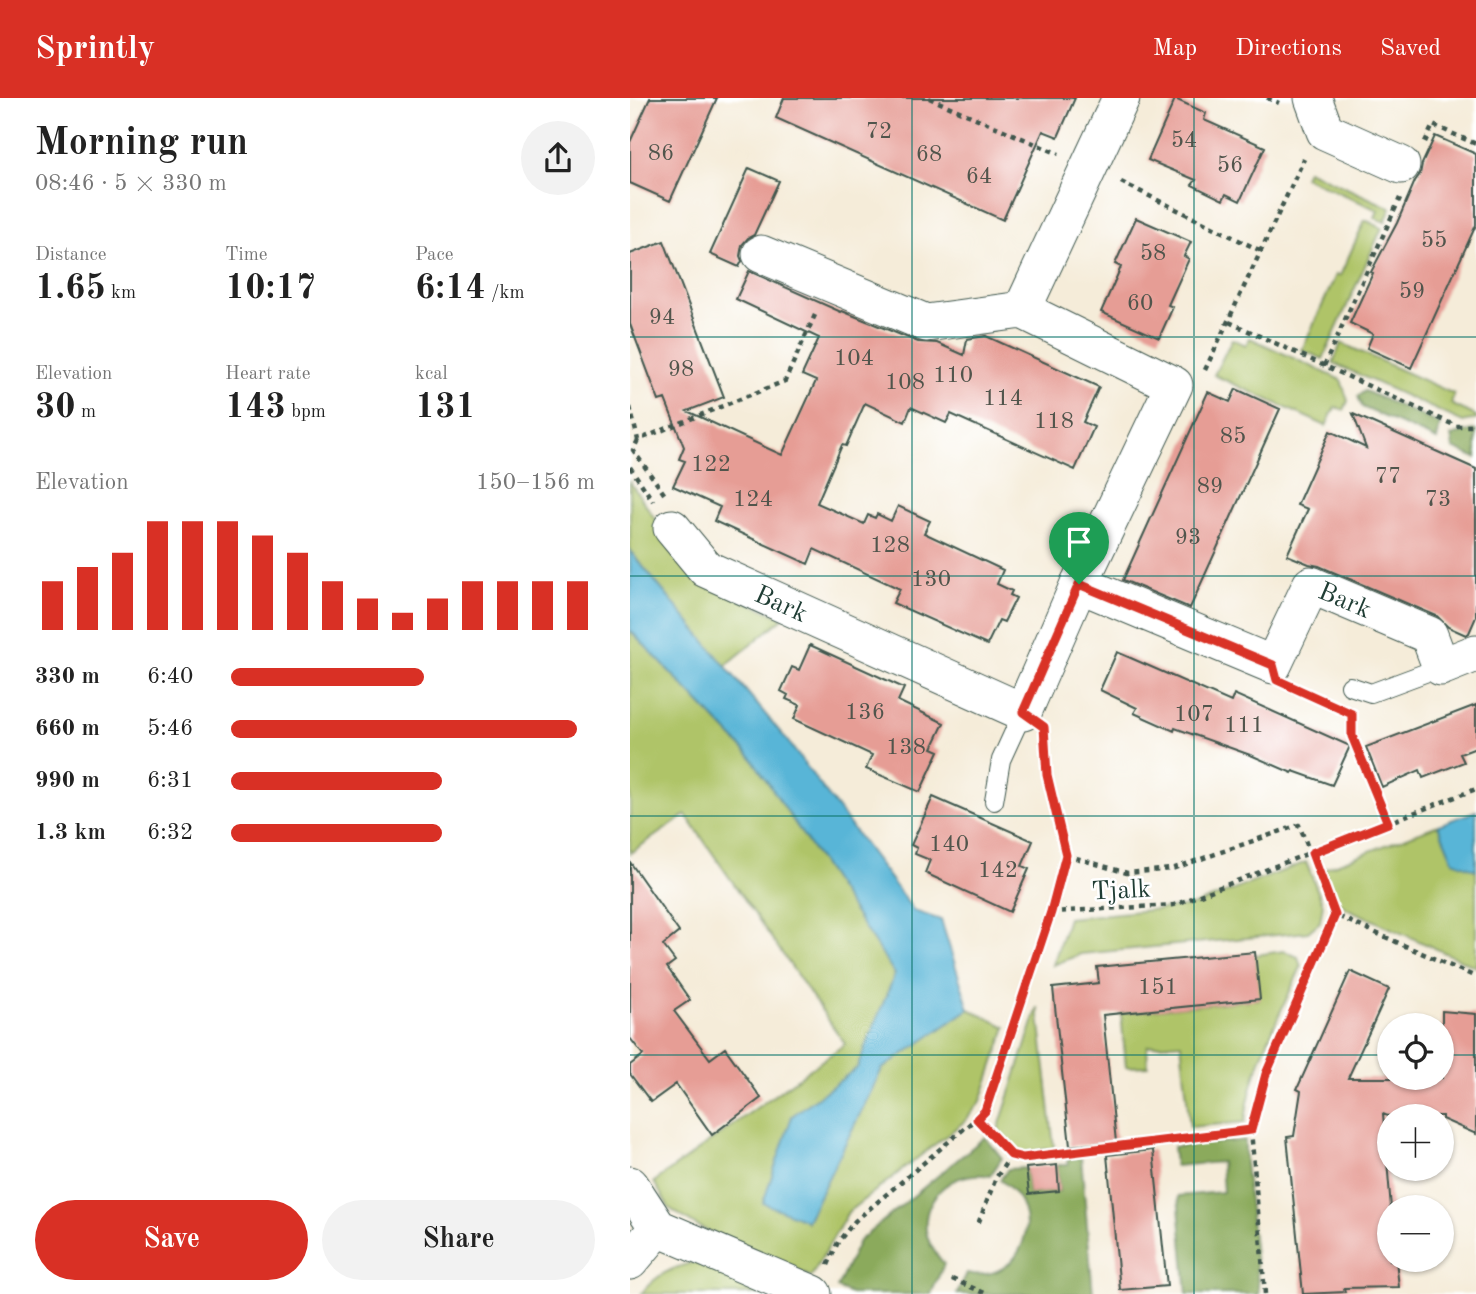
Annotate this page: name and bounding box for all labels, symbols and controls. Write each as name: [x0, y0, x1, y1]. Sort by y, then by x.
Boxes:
text: Sprintly: [35, 33, 155, 66]
text: Map: [1153, 37, 1197, 61]
text: Directions: [1235, 37, 1342, 61]
text: Saved: [1380, 37, 1441, 61]
house number: 72: [866, 120, 892, 143]
button: share: [521, 121, 595, 195]
text: Morning run: [35, 125, 248, 163]
house number: 54: [1171, 129, 1197, 152]
house number: 86: [648, 142, 674, 165]
house number: 68: [916, 143, 942, 166]
house number: 56: [1217, 154, 1243, 177]
house number: 64: [966, 165, 992, 188]
text: 08:46 · 5 × 330 m: [35, 172, 227, 195]
house number: 55: [1421, 229, 1447, 252]
house number: 58: [1140, 242, 1166, 265]
text: Distance: [35, 246, 107, 265]
text: Time: [225, 246, 268, 265]
text: Pace: [415, 246, 454, 265]
text: 1.65: [35, 271, 106, 306]
text: 10:17: [225, 271, 316, 306]
text: 6:14: [415, 271, 486, 306]
house number: 59: [1399, 280, 1425, 303]
text: km: [106, 284, 136, 303]
text: /km: [486, 284, 525, 303]
house number: 60: [1127, 292, 1153, 315]
house number: 94: [649, 306, 675, 329]
house number: 104: [834, 347, 874, 370]
house number: 98: [668, 358, 694, 381]
house number: 110: [933, 364, 973, 387]
text: Elevation: [35, 365, 112, 384]
text: Heart rate: [225, 365, 310, 384]
text: kcal: [415, 365, 448, 384]
house number: 108: [885, 371, 925, 394]
house number: 114: [983, 387, 1023, 410]
text: 30: [35, 390, 76, 425]
text: 143: [225, 390, 286, 425]
text: 131: [415, 390, 476, 425]
text: m: [76, 403, 96, 422]
text: bpm: [286, 403, 326, 422]
house number: 118: [1034, 410, 1074, 433]
house number: 85: [1220, 425, 1246, 448]
house number: 122: [691, 453, 731, 476]
house number: 77: [1375, 465, 1401, 488]
text: Elevation: [35, 471, 129, 494]
text: 150–156 m: [476, 471, 595, 494]
house number: 89: [1197, 475, 1223, 498]
house number: 124: [733, 488, 773, 511]
house number: 73: [1425, 488, 1451, 511]
pin: [1049, 512, 1109, 584]
icon: arrive: [1060, 523, 1098, 561]
house number: 93: [1175, 526, 1201, 549]
house number: 128: [870, 534, 910, 557]
house number: 130: [911, 568, 951, 591]
street label: Bark: [1314, 579, 1375, 624]
street label: Bark: [750, 582, 811, 628]
text: 330 m: [35, 665, 100, 688]
text: 6:40: [147, 665, 193, 688]
house number: 136: [845, 701, 885, 724]
house number: 107: [1174, 703, 1214, 726]
house number: 111: [1224, 714, 1264, 737]
text: 660 m: [35, 717, 100, 740]
text: 5:46: [147, 717, 193, 740]
house number: 138: [886, 736, 926, 759]
text: 990 m: [35, 769, 100, 792]
text: 6:31: [147, 769, 193, 792]
text: 1.3 km: [35, 821, 106, 844]
text: 6:32: [147, 821, 193, 844]
house number: 140: [929, 833, 969, 856]
house number: 142: [978, 859, 1018, 882]
street label: Tjalk: [1091, 876, 1152, 906]
house number: 151: [1138, 976, 1178, 999]
map controls: [1377, 1013, 1454, 1272]
button: locate: [1377, 1013, 1454, 1090]
button: +: [1377, 1104, 1454, 1181]
button: −: [1377, 1195, 1454, 1272]
button: Save: [35, 1200, 308, 1280]
button: Share: [322, 1200, 595, 1280]

